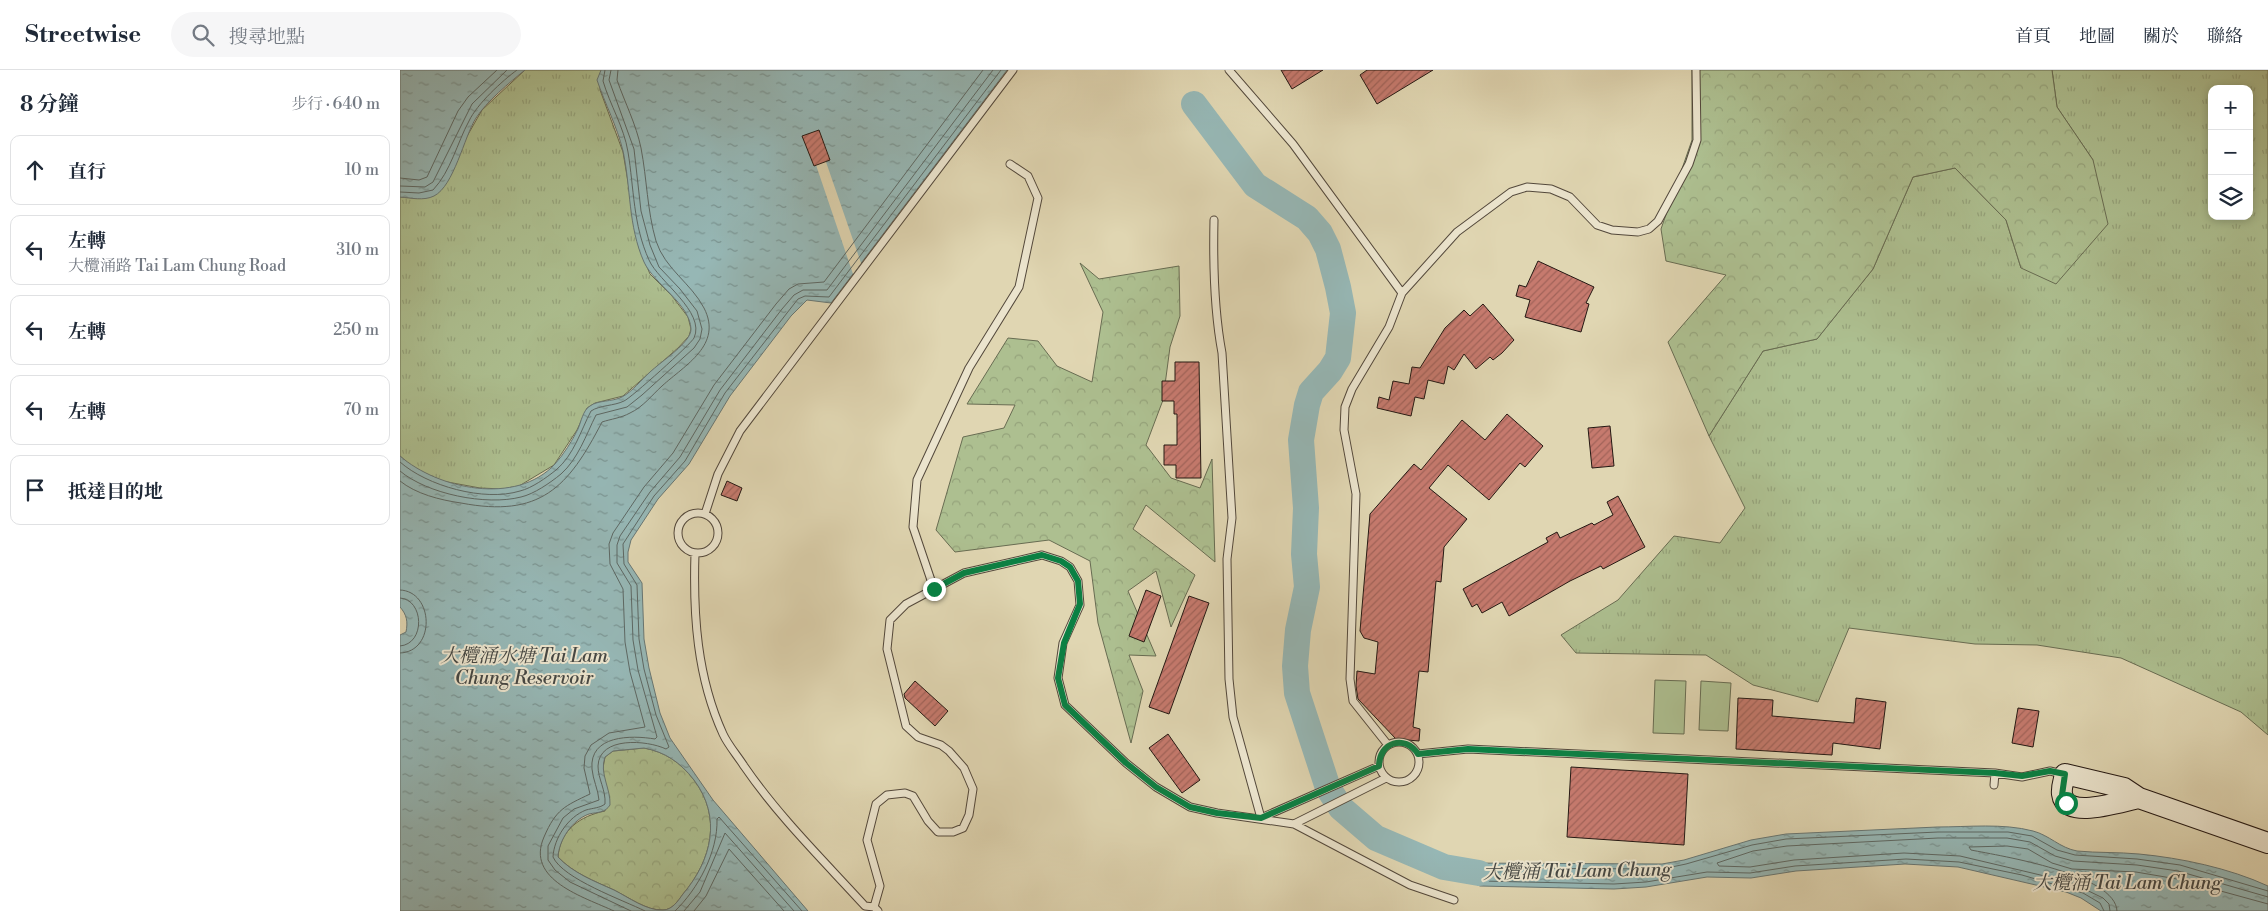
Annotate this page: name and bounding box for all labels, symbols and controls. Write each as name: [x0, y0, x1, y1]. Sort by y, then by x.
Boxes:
search box: [171, 12, 521, 57]
text: Streetwise: [25, 20, 141, 50]
icon: search: [189, 21, 217, 49]
text: 搜尋地點: [229, 25, 305, 49]
text: 首頁: [2015, 25, 2051, 48]
text: 地圖: [2079, 25, 2115, 48]
text: 關於: [2143, 25, 2179, 48]
text: 聯絡: [2207, 25, 2243, 48]
map controls: [2208, 85, 2253, 220]
button: +: [2208, 85, 2253, 130]
text: 8 分鐘: [20, 92, 79, 118]
text: 步行 · 640 m: [291, 94, 380, 114]
button: −: [2208, 130, 2253, 175]
icon: ahead: [21, 156, 49, 184]
text: 直行: [68, 160, 106, 184]
text: 10 m: [345, 160, 379, 180]
button: layers: [2208, 175, 2253, 220]
text: 左轉: [68, 229, 106, 253]
icon: left: [21, 236, 49, 264]
text: 310 m: [336, 240, 379, 260]
text: 大欖涌路 Tai Lam Chung Road: [68, 256, 286, 276]
icon: left: [21, 316, 49, 344]
text: 左轉: [68, 320, 106, 344]
text: 250 m: [333, 320, 379, 340]
icon: left: [21, 396, 49, 424]
text: 左轉: [68, 400, 106, 424]
text: 70 m: [343, 400, 379, 420]
icon: arrive: [21, 476, 49, 504]
text: 抵達目的地: [68, 480, 163, 504]
route end: [923, 578, 946, 601]
water label: 大欖涌水塘 Tai Lam Chung Reservoir: [440, 644, 608, 690]
route start: [2055, 792, 2078, 815]
water label: 大欖涌 Tai Lam Chung: [1483, 857, 1673, 885]
water label: 大欖涌 Tai Lam Chung: [2033, 871, 2222, 895]

